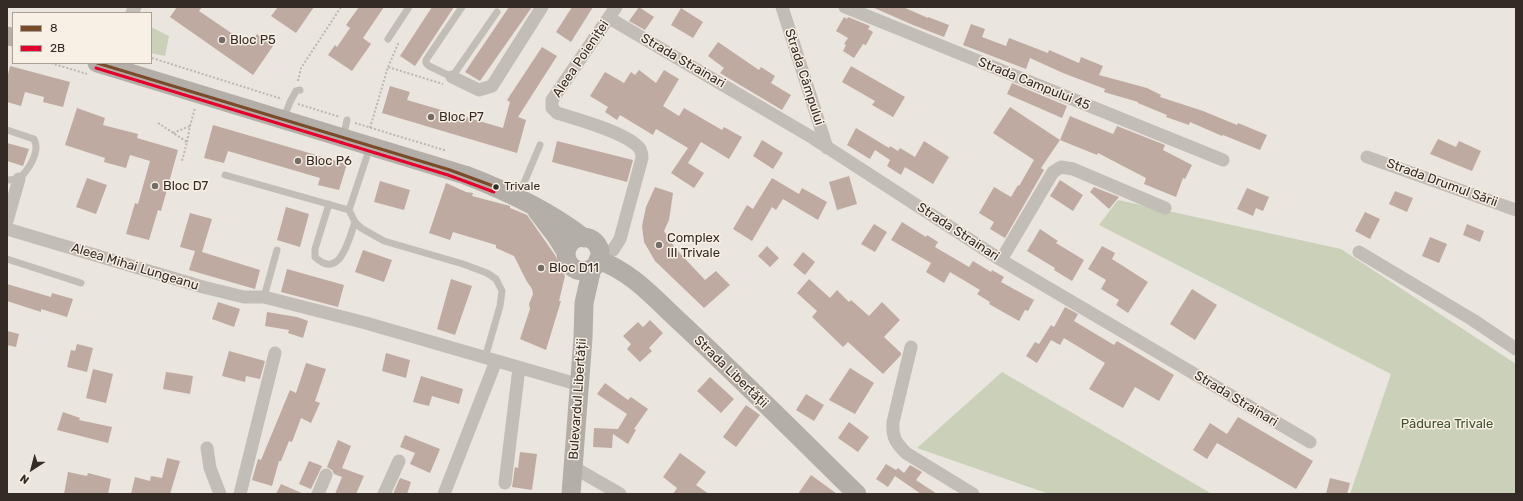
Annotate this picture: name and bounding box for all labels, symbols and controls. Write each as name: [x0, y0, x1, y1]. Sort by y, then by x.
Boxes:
legend: [12, 12, 152, 64]
street label: Aleea Poieniței: [550, 18, 612, 100]
text: 8: [50, 21, 58, 35]
street label: Strada Câmpului: [781, 27, 827, 127]
street label: Strada Strainari: [638, 31, 728, 91]
place label: Bloc P5: [230, 32, 276, 48]
marker: Bloc P5: [217, 35, 227, 45]
text: 2B: [50, 41, 65, 55]
street label: Strada Campului 45: [976, 54, 1092, 114]
place label: Bloc P7: [439, 109, 484, 125]
marker: Bloc P7: [426, 112, 436, 122]
place label: Bloc P6: [306, 153, 352, 169]
marker: Bloc P6: [293, 156, 303, 166]
street label: Strada Drumul Sării: [1384, 156, 1500, 210]
place label: Bloc D7: [163, 178, 208, 194]
place label: Trivale: [504, 180, 540, 194]
marker: Bloc D7: [150, 181, 160, 191]
marker: Trivale: [491, 182, 501, 192]
street label: Strada Strainari: [914, 200, 1002, 264]
place label: Complex III Trivale: [667, 230, 720, 261]
street label: Aleea Mihai Lungeanu: [69, 240, 201, 294]
marker: Complex III Trivale: [654, 240, 664, 250]
place label: Bloc D11: [549, 260, 599, 276]
marker: Bloc D11: [536, 263, 546, 273]
street label: Strada Libertății: [691, 333, 771, 411]
street label: Bulevardul Libertății: [566, 338, 590, 460]
street label: Strada Strainari: [1191, 368, 1281, 430]
park label: Pădurea Trivale: [1401, 416, 1493, 432]
north arrow: [12, 449, 52, 489]
text: N: [18, 472, 32, 487]

